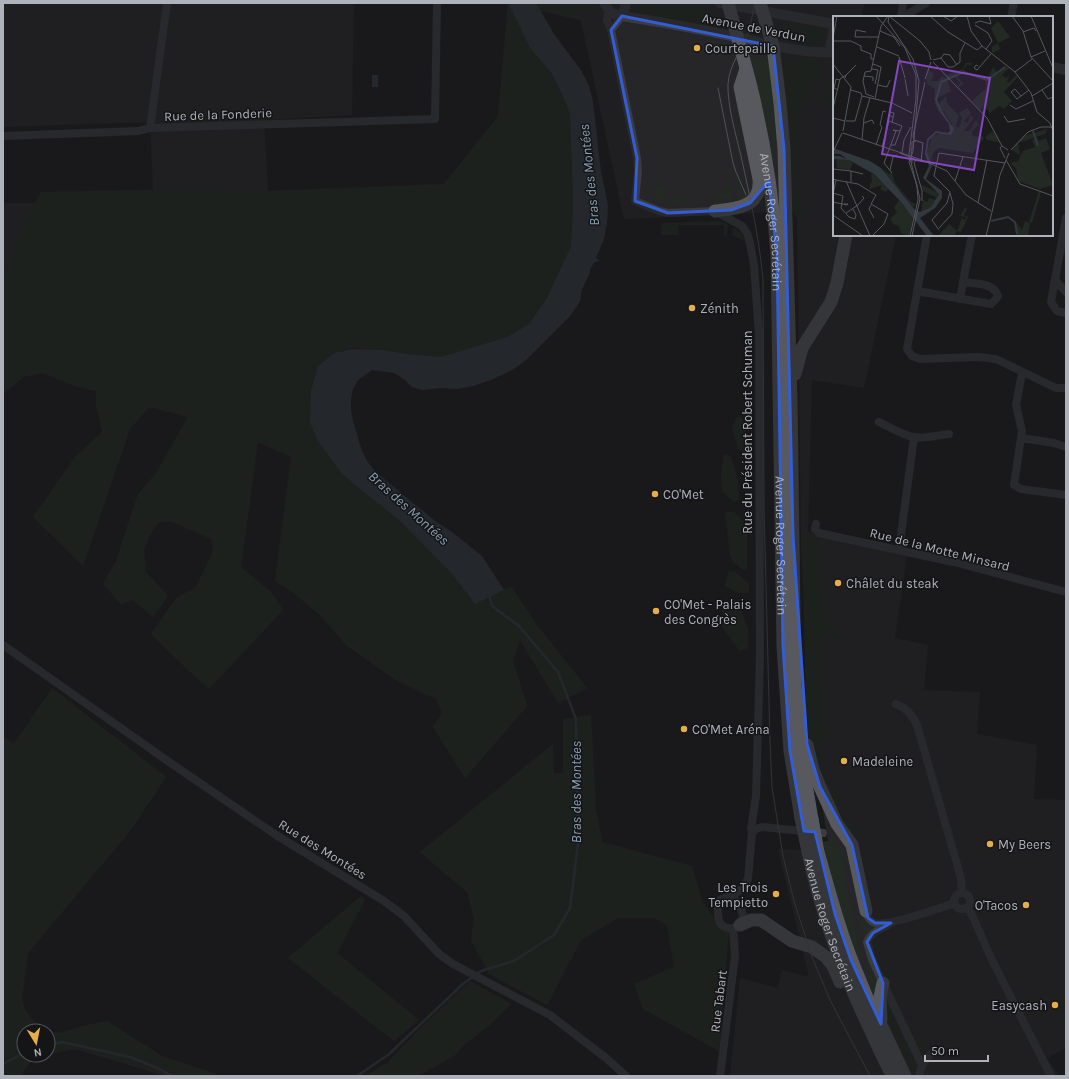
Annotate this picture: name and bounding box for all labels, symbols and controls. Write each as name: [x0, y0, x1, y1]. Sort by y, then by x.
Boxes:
street label: Avenue de Verdun: [701, 10, 807, 45]
inset map: [833, 16, 1053, 236]
place label: Courtepaille: [705, 41, 777, 56]
marker: Courtepaille: [692, 43, 702, 53]
street label: Rue de la Fonderie: [164, 105, 273, 124]
water label: Bras des Montées: [576, 123, 603, 227]
street label: Avenue Roger Secrétain: [757, 152, 785, 291]
place label: Zénith: [700, 301, 739, 316]
marker: Zénith: [687, 303, 697, 313]
street label: Rue du Président Robert Schuman: [740, 330, 755, 534]
water label: Bras des Montées: [365, 468, 453, 549]
street label: Avenue Roger Secrétain: [772, 476, 790, 615]
place label: CO'Met: [663, 487, 704, 502]
marker: CO'Met: [650, 489, 660, 499]
street label: Rue de la Motte Minsard: [868, 525, 1011, 574]
place label: Châlet du steak: [846, 576, 939, 591]
marker: Châlet du steak: [833, 578, 843, 588]
place label: CO'Met - Palais des Congrès: [664, 597, 751, 627]
marker: CO'Met - Palais des Congrès: [651, 606, 661, 616]
place label: CO'Met Aréna: [692, 722, 770, 737]
marker: CO'Met Aréna: [679, 724, 689, 734]
water label: Bras des Montées: [568, 740, 585, 843]
place label: Madeleine: [852, 754, 914, 769]
marker: Madeleine: [839, 756, 849, 766]
street label: Rue des Montées: [276, 816, 370, 883]
place label: My Beers: [998, 837, 1051, 852]
marker: My Beers: [985, 839, 995, 849]
street label: Avenue Roger Secrétain: [802, 857, 859, 994]
place label: Les Trois Tempietto: [709, 880, 768, 910]
marker: Les Trois Tempietto: [771, 889, 781, 899]
place label: O'Tacos: [975, 898, 1018, 913]
marker: O'Tacos: [1021, 900, 1031, 910]
street label: Rue Tabart: [707, 969, 730, 1033]
place label: Easycash: [991, 998, 1047, 1013]
marker: Easycash: [1050, 1000, 1060, 1010]
north arrow: [16, 1023, 56, 1063]
scale bar: [925, 1037, 988, 1063]
text: 50 m: [931, 1044, 959, 1058]
text: N: [33, 1045, 43, 1059]

